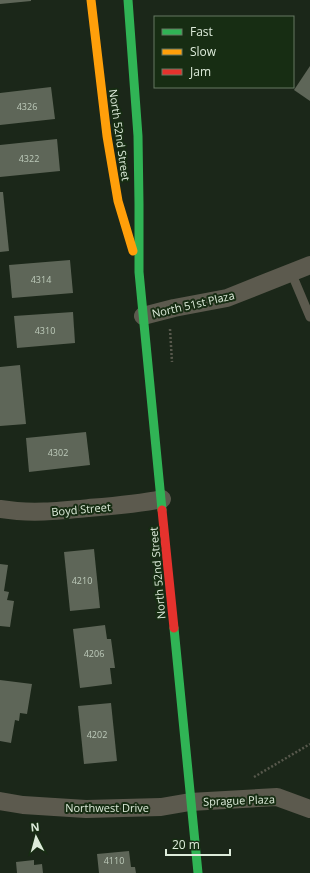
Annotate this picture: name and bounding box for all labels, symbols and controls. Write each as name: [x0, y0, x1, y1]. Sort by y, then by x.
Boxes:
legend: [154, 16, 294, 88]
text: Fast: [190, 23, 213, 40]
text: Slow: [190, 43, 217, 60]
text: Jam: [189, 63, 211, 80]
street label: North 52nd Street: [106, 88, 134, 182]
house number: 4326: [17, 100, 37, 113]
house number: 4322: [19, 152, 39, 165]
house number: 4314: [31, 273, 51, 286]
street label: North 51st Plaza: [150, 287, 236, 321]
house number: 4310: [35, 324, 55, 337]
house number: 4302: [48, 446, 68, 459]
street label: Boyd Street: [51, 499, 111, 519]
street label: North 52nd Street: [145, 526, 169, 620]
house number: 4210: [72, 574, 92, 587]
house number: 4206: [84, 647, 104, 660]
house number: 4202: [87, 728, 107, 741]
street label: Sprague Plaza: [203, 791, 275, 809]
street label: Northwest Drive: [65, 800, 149, 815]
north arrow: [16, 817, 56, 857]
text: N: [30, 819, 40, 834]
scale bar: [166, 831, 230, 857]
text: 20 m: [172, 836, 200, 853]
house number: 4110: [104, 854, 124, 867]

